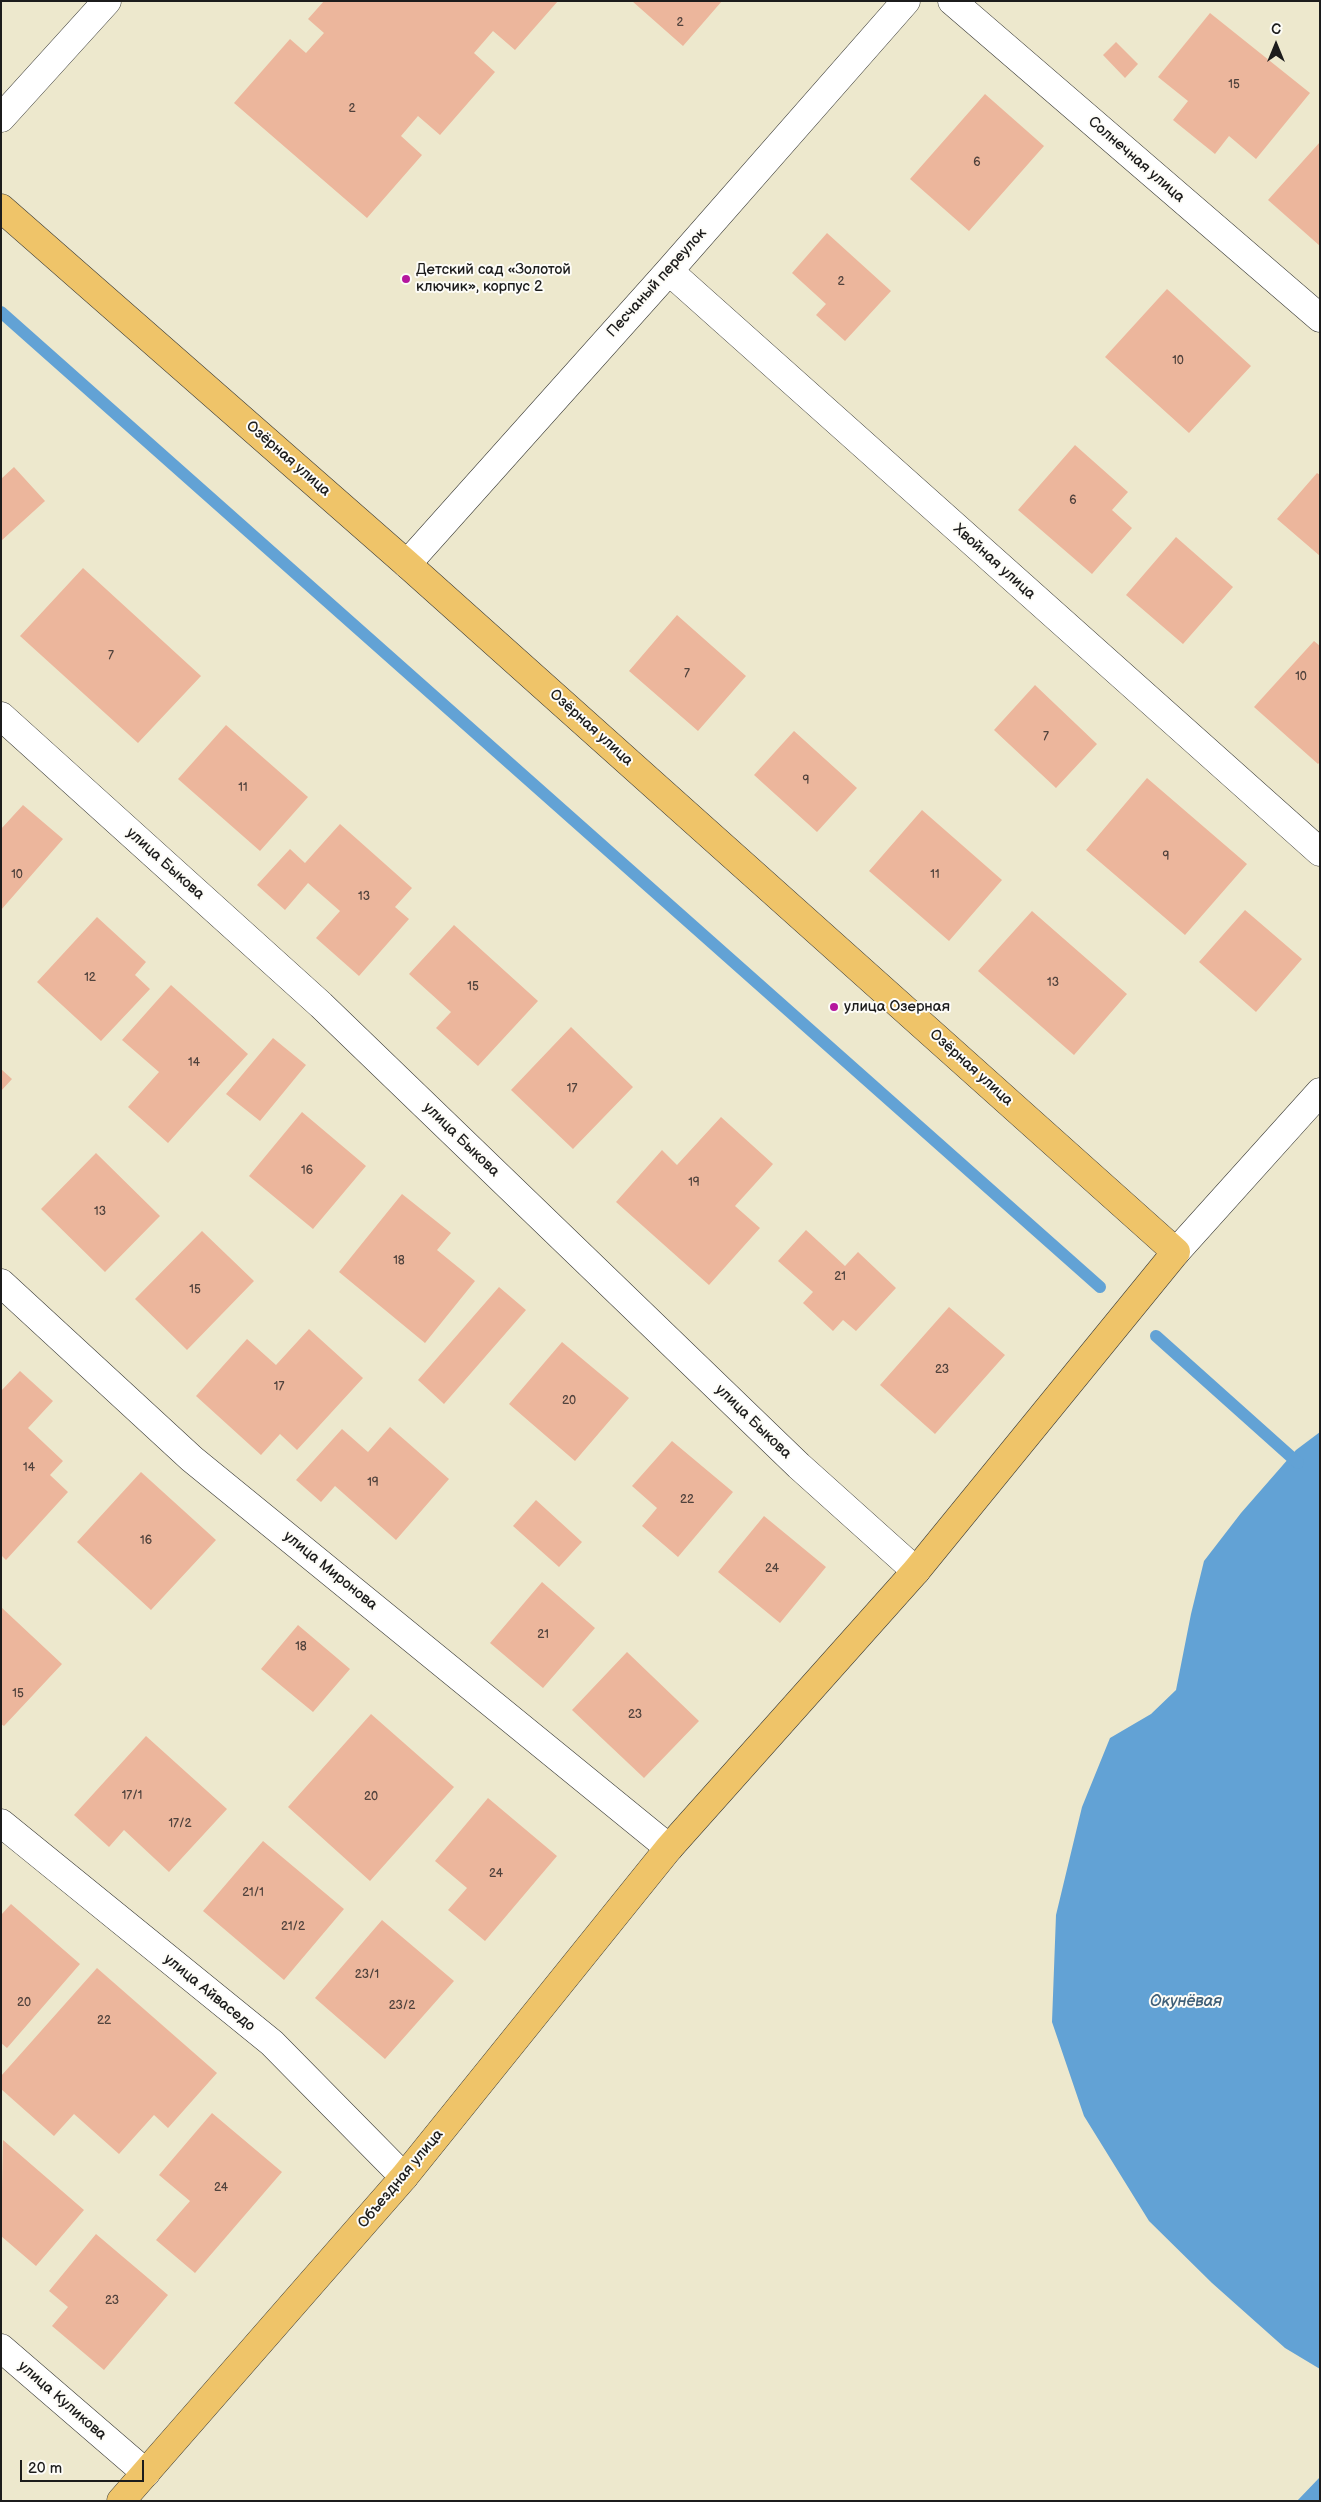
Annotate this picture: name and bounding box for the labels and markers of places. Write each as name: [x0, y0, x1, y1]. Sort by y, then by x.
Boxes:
place label: Детский сад «Золотой ключик», корпус 2: [416, 261, 571, 296]
marker: Детский сад «Золотой ключик», корпус 2: [400, 273, 412, 285]
place label: улица Озерная: [844, 998, 950, 1016]
marker: улица Озерная: [828, 1001, 840, 1013]

